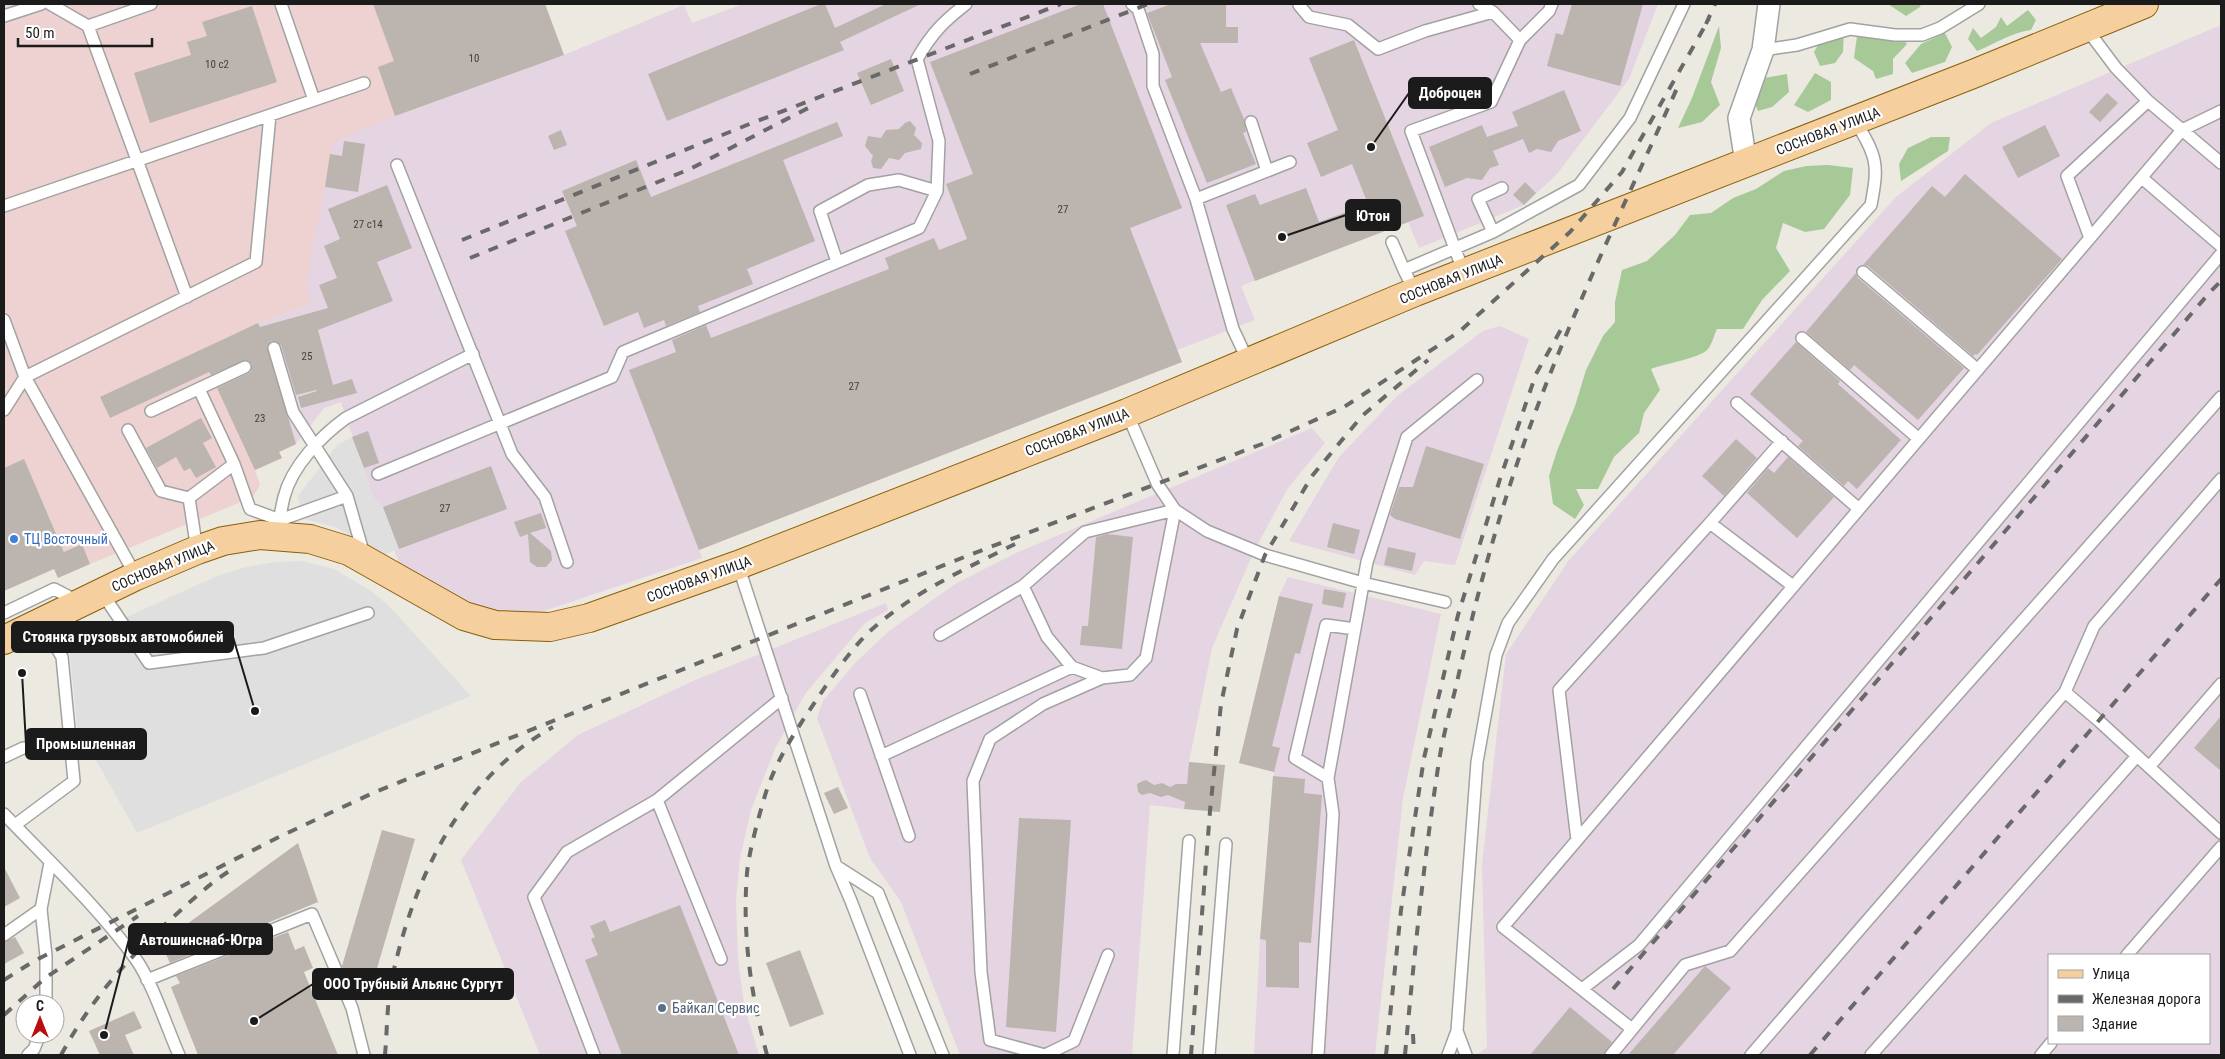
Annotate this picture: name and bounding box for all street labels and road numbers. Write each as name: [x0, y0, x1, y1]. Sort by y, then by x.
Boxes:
street label: СОСНОВАЯ УЛИЦА: [1774, 104, 1882, 158]
street label: СОСНОВАЯ УЛИЦА: [1397, 251, 1505, 307]
street label: СОСНОВАЯ УЛИЦА: [1023, 405, 1131, 459]
street label: СОСНОВАЯ УЛИЦА: [109, 537, 217, 595]
street label: СОСНОВАЯ УЛИЦА: [645, 553, 753, 605]

